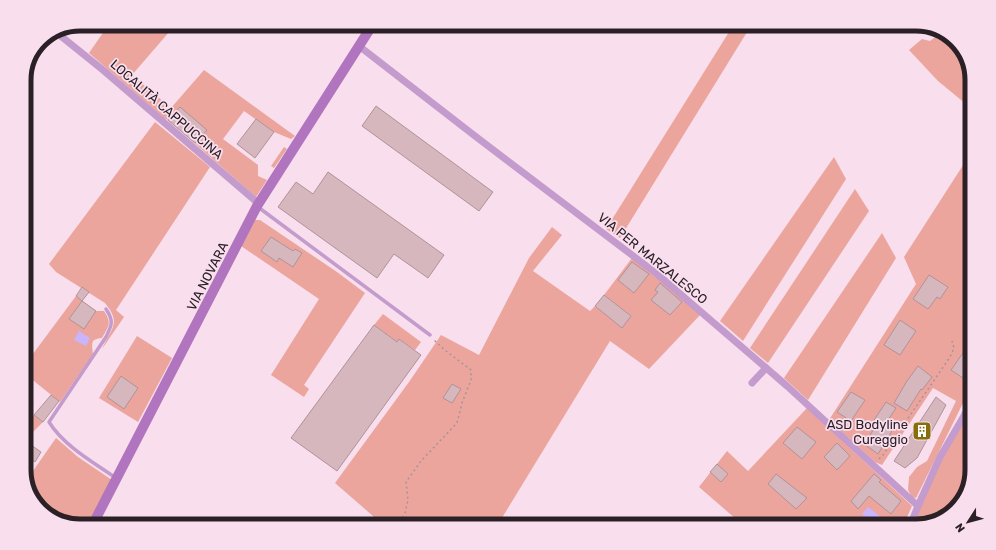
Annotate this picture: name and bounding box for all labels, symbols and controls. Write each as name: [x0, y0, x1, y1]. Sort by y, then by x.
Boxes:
street label: LOCALITÀ CAPPUCCINA: [107, 56, 226, 162]
street label: VIA PER MARZALESCO: [595, 210, 711, 307]
street label: VIA NOVARA: [184, 239, 231, 313]
place label: ASD Bodyline Cureggio: [827, 417, 908, 448]
building icon: ASD Bodyline Cureggio: [911, 420, 933, 442]
north arrow: [948, 502, 988, 542]
text: N: [953, 520, 968, 535]

